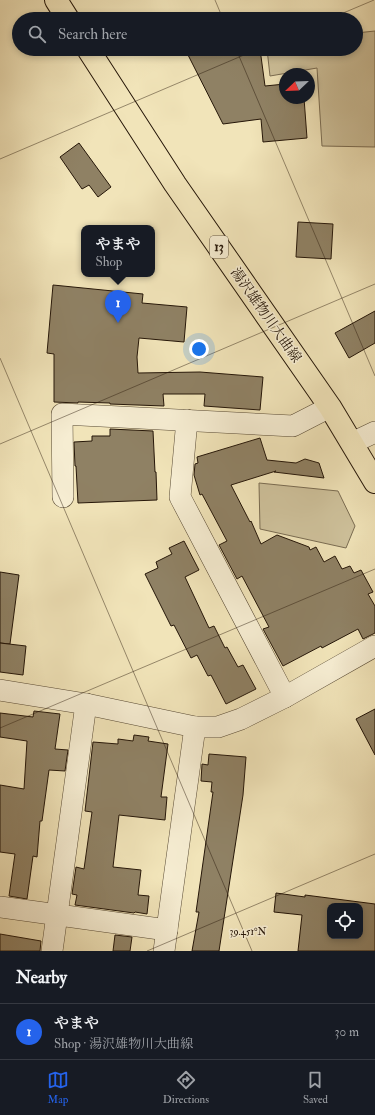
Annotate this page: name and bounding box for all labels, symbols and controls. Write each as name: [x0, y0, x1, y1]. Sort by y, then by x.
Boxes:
search box: [12, 12, 363, 56]
icon: search: [26, 23, 48, 45]
text: Search here: [58, 25, 127, 44]
north arrow: [279, 68, 315, 104]
popup: [81, 225, 155, 277]
text: やまや: [95, 235, 141, 254]
road number: 13: [210, 236, 228, 258]
text: Shop: [95, 254, 122, 270]
street label: 湯沢雄物川大曲線: [227, 264, 305, 366]
pin: 1: [105, 290, 131, 323]
your location: [189, 339, 209, 359]
map controls: [327, 903, 363, 939]
button: locate: [327, 903, 363, 939]
text: 39.451°N: [230, 926, 266, 938]
text: Nearby: [16, 967, 67, 988]
text: やまや: [54, 1014, 99, 1033]
text: 1: [27, 1024, 31, 1040]
text: 30 m: [335, 1024, 359, 1040]
text: Shop · 湯沢雄物川大曲線: [54, 1036, 193, 1052]
tab: Map: [47, 1069, 69, 1106]
tab: Directions: [163, 1069, 209, 1106]
tab: Saved: [303, 1069, 328, 1106]

